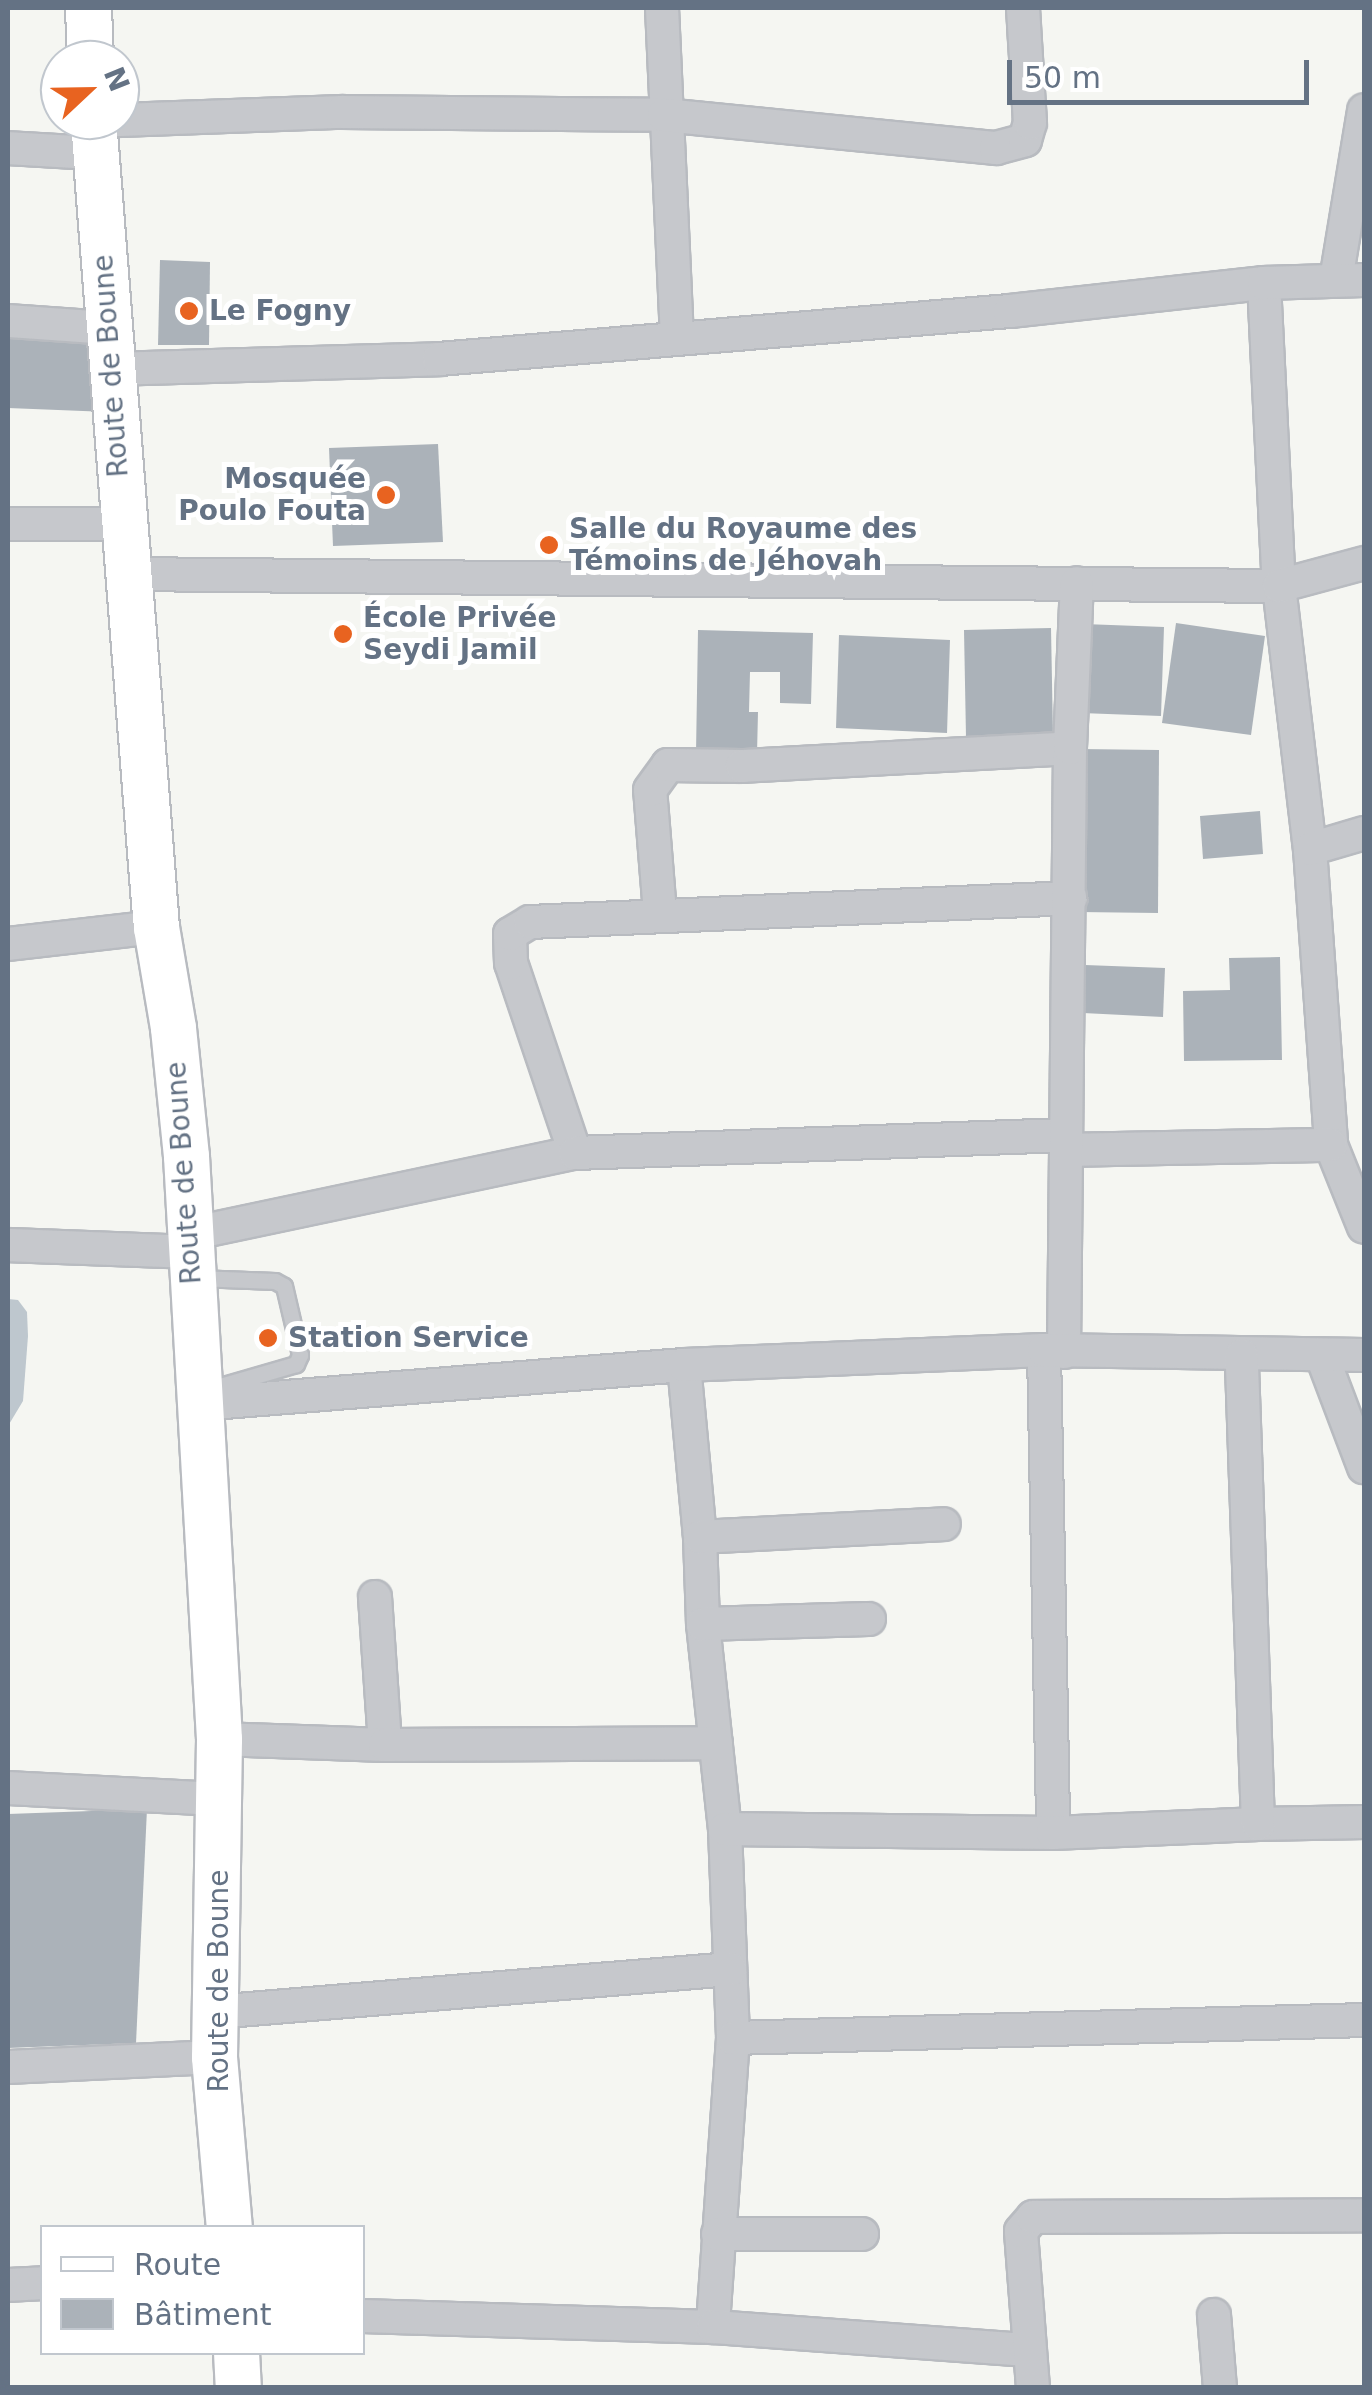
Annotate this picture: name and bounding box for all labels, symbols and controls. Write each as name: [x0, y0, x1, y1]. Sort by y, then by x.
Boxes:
north arrow: [40, 40, 140, 140]
scale bar: [1012, 40, 1314, 102]
text: 50 m: [1024, 60, 1101, 95]
text: N: [97, 62, 136, 96]
street label: Route de Boune: [86, 254, 136, 478]
place label: Le Fogny: [209, 294, 351, 328]
marker: Le Fogny: [178, 300, 200, 322]
place label: Mosquée Poulo Fouta: [178, 462, 366, 528]
marker: Mosquée Poulo Fouta: [375, 484, 397, 506]
place label: Salle du Royaume des Témoins de Jéhovah: [569, 512, 917, 578]
marker: Salle du Royaume des Témoins de Jéhovah: [538, 534, 560, 556]
place label: École Privée Seydi Jamil: [363, 601, 556, 667]
marker: École Privée Seydi Jamil: [332, 623, 354, 645]
street label: Route de Boune: [159, 1061, 209, 1285]
place label: Station Service: [288, 1321, 529, 1355]
marker: Station Service: [257, 1327, 279, 1349]
street label: Route de Boune: [202, 1869, 236, 2093]
legend: [40, 2225, 365, 2355]
text: Route: [134, 2247, 221, 2282]
text: Bâtiment: [134, 2297, 272, 2332]

